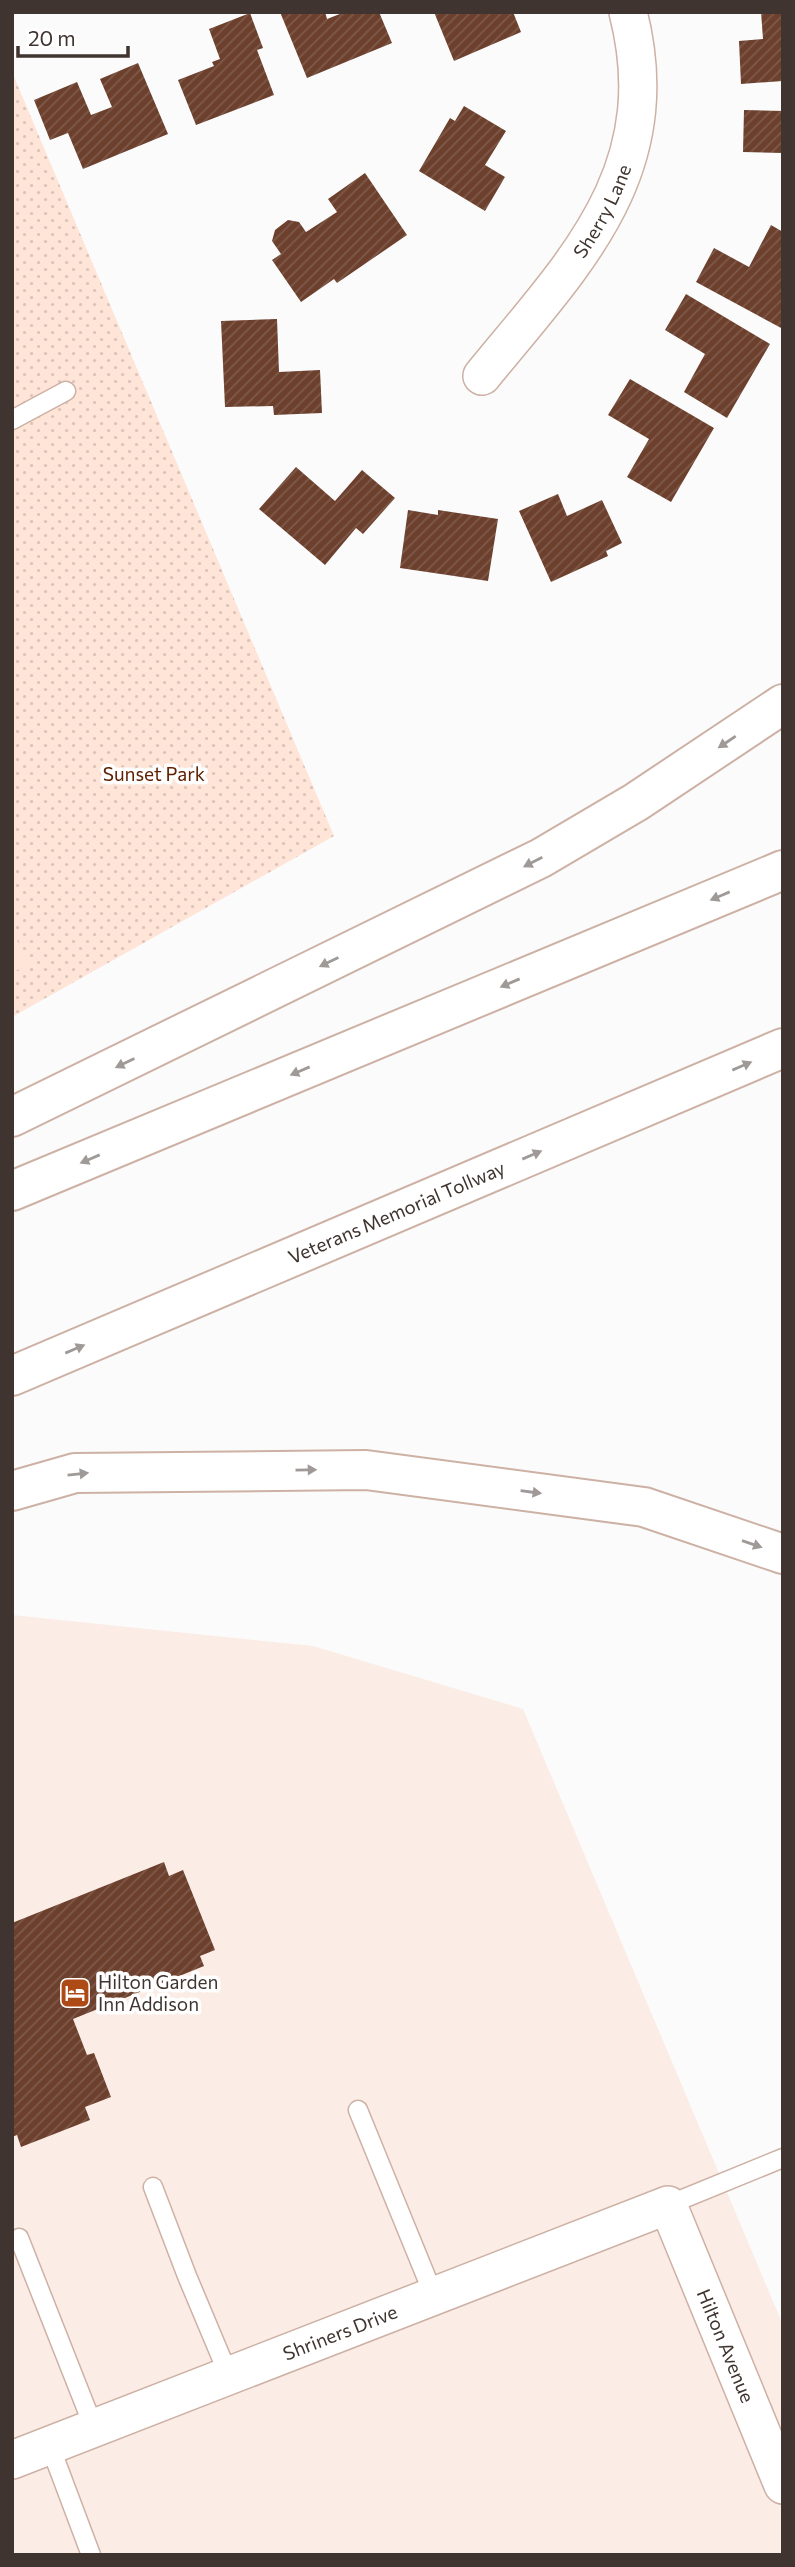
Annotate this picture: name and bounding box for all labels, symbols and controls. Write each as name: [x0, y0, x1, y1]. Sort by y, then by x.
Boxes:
scale bar: [18, 14, 128, 58]
text: 20 m: [28, 25, 76, 50]
street label: Sherry Lane: [568, 161, 635, 262]
one-way arrow: [717, 735, 736, 748]
park label: Sunset Park: [103, 762, 205, 785]
one-way arrow: [523, 856, 543, 867]
one-way arrow: [709, 891, 730, 902]
one-way arrow: [319, 957, 339, 968]
one-way arrow: [499, 978, 520, 989]
one-way arrow: [115, 1057, 135, 1069]
one-way arrow: [731, 1060, 752, 1071]
one-way arrow: [289, 1066, 310, 1077]
one-way arrow: [522, 1149, 543, 1160]
one-way arrow: [79, 1153, 100, 1164]
street label: Veterans Memorial Tollway: [285, 1156, 508, 1268]
one-way arrow: [65, 1344, 86, 1355]
one-way arrow: [295, 1464, 317, 1476]
one-way arrow: [67, 1468, 89, 1479]
one-way arrow: [521, 1487, 543, 1498]
one-way arrow: [742, 1539, 763, 1550]
place label: Hilton Garden Inn Addison: [98, 1970, 219, 2015]
hotel icon: Hilton Garden Inn Addison: [58, 1976, 92, 2010]
street label: Hilton Avenue: [693, 2285, 760, 2406]
street label: Shriners Drive: [279, 2299, 400, 2365]

